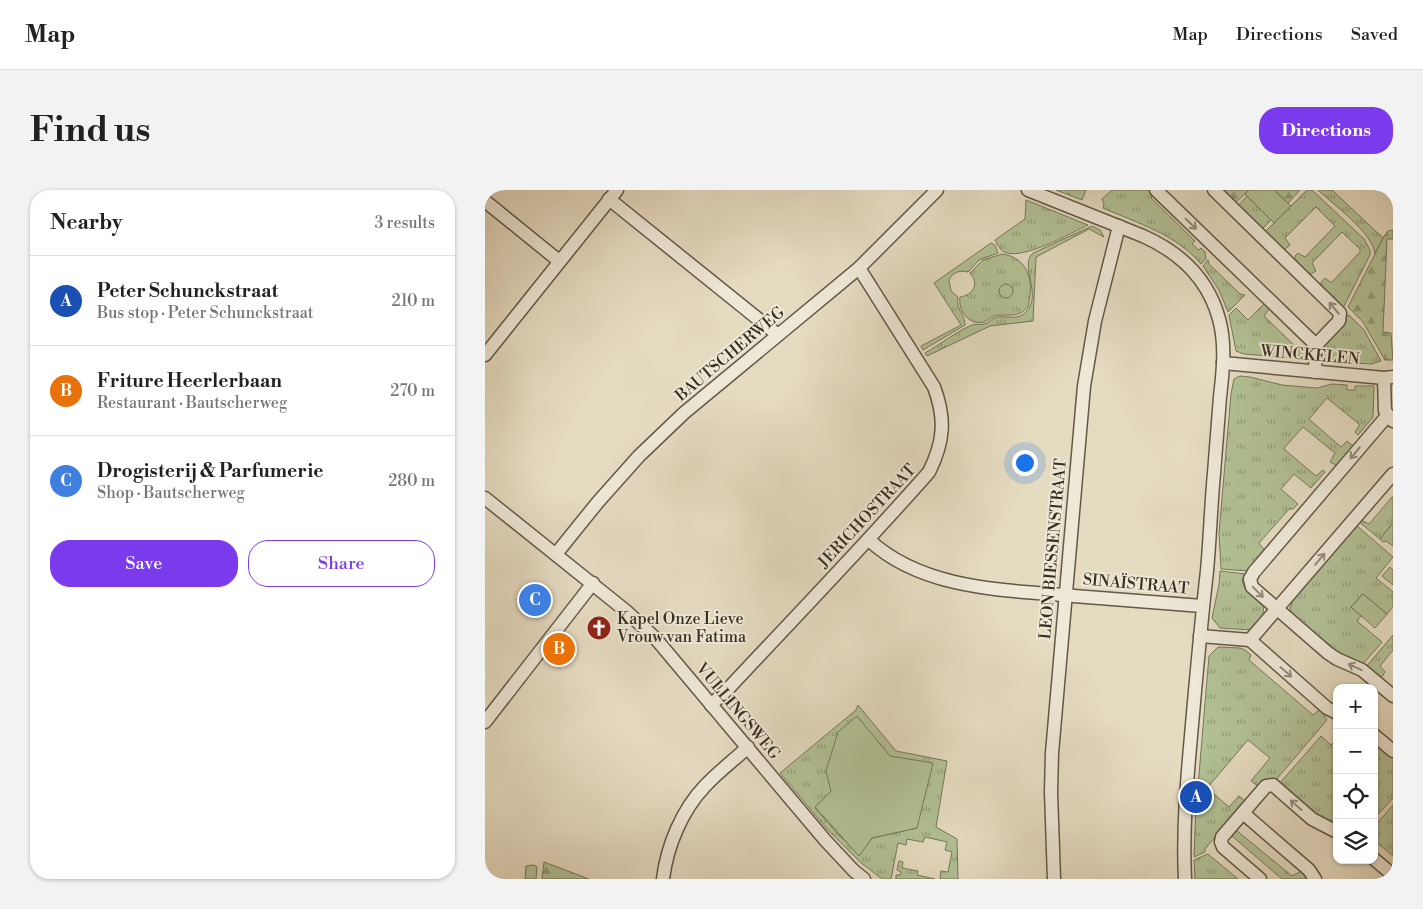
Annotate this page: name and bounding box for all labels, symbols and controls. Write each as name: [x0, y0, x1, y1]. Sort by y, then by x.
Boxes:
text: Map: [25, 20, 75, 50]
text: Map: [1172, 23, 1208, 46]
text: Directions: [1236, 23, 1323, 46]
text: Saved: [1351, 23, 1398, 46]
button: Directions: [1259, 107, 1393, 154]
text: Find us: [30, 109, 150, 152]
text: Nearby: [50, 210, 123, 236]
text: 3 results: [374, 213, 435, 233]
one-way arrow: [1185, 218, 1197, 230]
text: Peter Schunckstraat: [97, 279, 278, 303]
text: A: [60, 291, 72, 311]
text: 210 m: [391, 291, 435, 311]
street label: BAUTSCHERWEG: [671, 302, 789, 406]
one-way arrow: [1329, 302, 1340, 315]
text: Bus stop · Peter Schunckstraat: [97, 303, 314, 323]
street label: WINCKELEN: [1258, 341, 1361, 369]
text: Friture Heerlerbaan: [97, 369, 282, 393]
text: B: [60, 381, 72, 401]
text: 270 m: [390, 381, 435, 401]
text: Restaurant · Bautscherweg: [97, 393, 287, 413]
one-way arrow: [1350, 446, 1361, 459]
your location: [1012, 450, 1038, 476]
street label: LEON BIESSENSTRAAT: [1035, 458, 1071, 640]
text: Drogisterij & Parfumerie: [97, 459, 323, 483]
street label: JERICHOSTRAAT: [813, 460, 920, 573]
text: C: [60, 471, 72, 491]
text: 280 m: [388, 471, 435, 491]
text: Shop · Bautscherweg: [97, 483, 245, 503]
button: Save: [50, 540, 238, 587]
button: Share: [248, 540, 435, 587]
one-way arrow: [1314, 553, 1325, 566]
street label: SINAÏSTRAAT: [1082, 568, 1190, 599]
pin: C: [519, 581, 551, 619]
one-way arrow: [1252, 585, 1264, 598]
place label: Kapel Onze Lieve Vrouw van Fatima: [616, 609, 747, 647]
church icon: Kapel Onze Lieve Vrouw van Fatima: [586, 615, 612, 641]
pin: B: [543, 630, 575, 668]
street label: VULLINGSWEG: [691, 658, 784, 764]
one-way arrow: [1348, 662, 1363, 671]
one-way arrow: [1280, 667, 1293, 678]
map controls: [1333, 684, 1378, 864]
button: +: [1333, 684, 1378, 729]
button: −: [1333, 729, 1378, 774]
button: locate: [1333, 774, 1378, 819]
pin: A: [1180, 778, 1212, 816]
one-way arrow: [1290, 800, 1303, 811]
button: layers: [1333, 819, 1378, 864]

